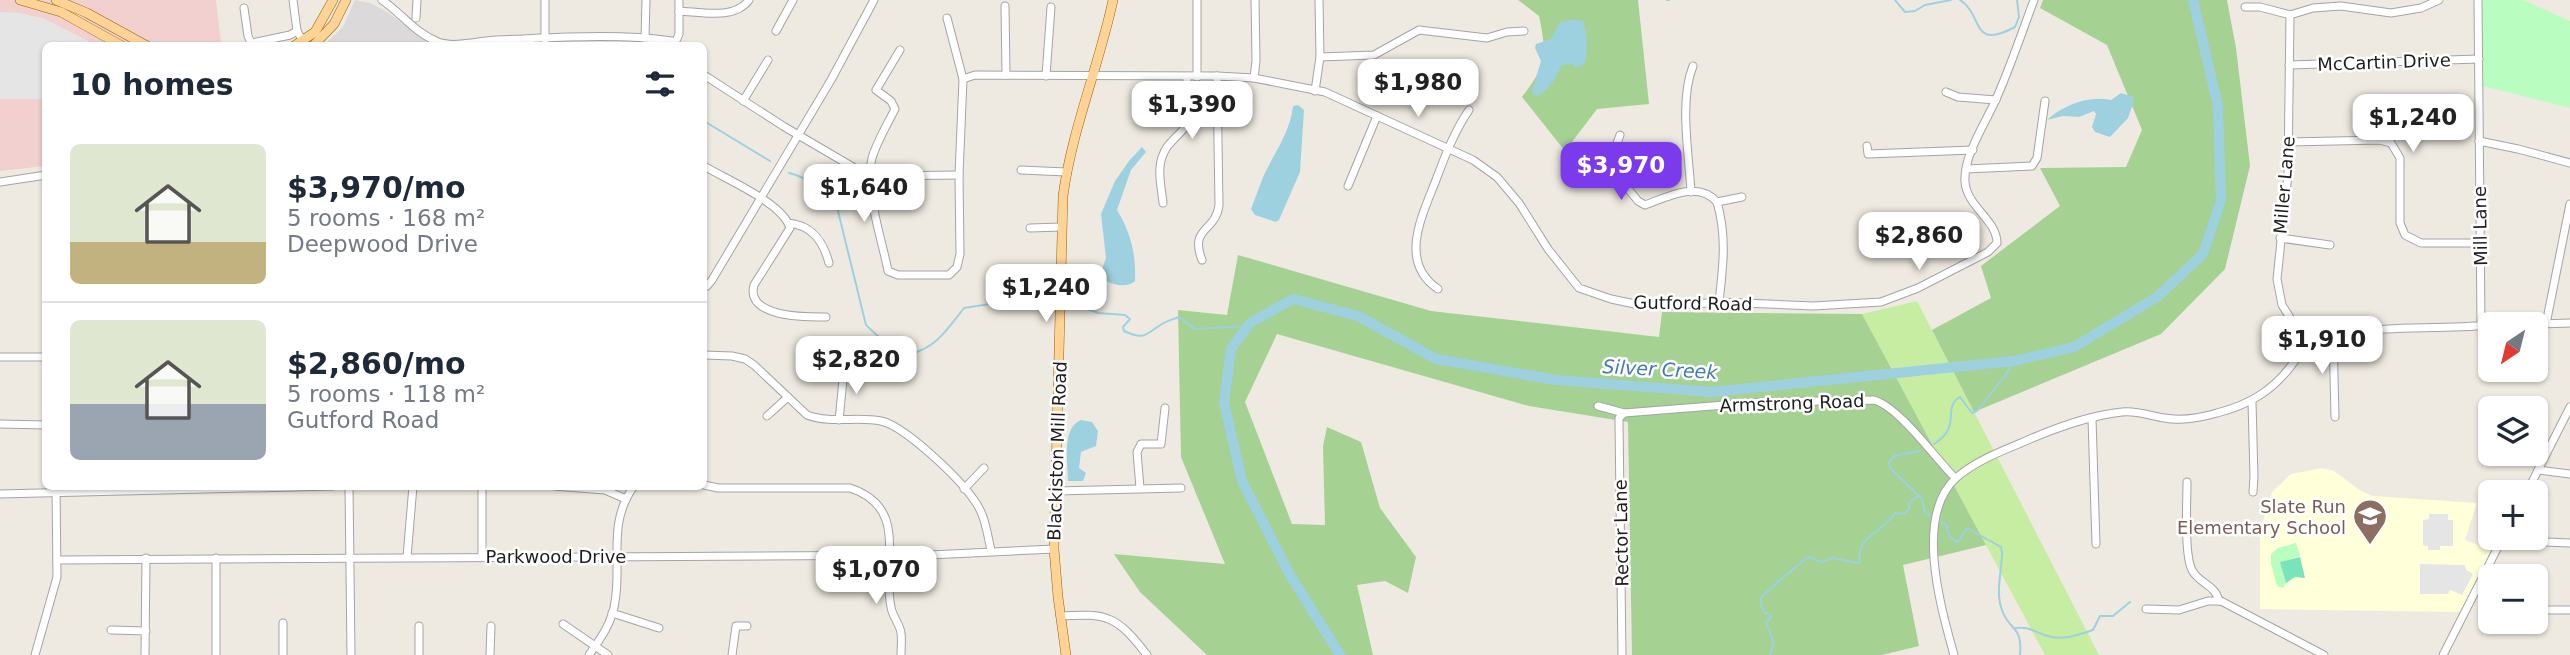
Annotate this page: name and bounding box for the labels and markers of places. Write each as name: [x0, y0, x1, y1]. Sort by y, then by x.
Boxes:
pin: $1,980: [1361, 60, 1475, 119]
pin: $1,390: [1135, 82, 1249, 141]
pin: $1,240: [2356, 94, 2470, 154]
pin: $3,970: [1564, 142, 1678, 202]
pin: $1,640: [807, 164, 921, 224]
pin: $2,860: [1862, 212, 1976, 272]
pin: $1,240: [989, 264, 1103, 324]
pin: $1,910: [2265, 316, 2379, 376]
pin: $2,820: [799, 336, 913, 396]
place label: Slate Run Elementary School: [2177, 496, 2346, 538]
school or university icon: Slate Run Elementary School: [2351, 497, 2389, 546]
pin: $1,070: [819, 546, 933, 606]

